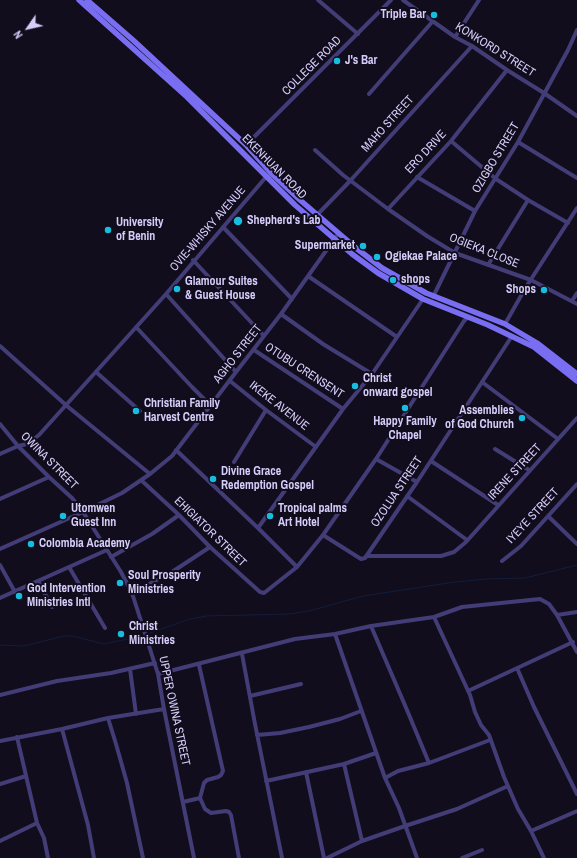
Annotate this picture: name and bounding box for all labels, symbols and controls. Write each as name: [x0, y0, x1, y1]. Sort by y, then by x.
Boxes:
north arrow: [8, 8, 48, 48]
place label: Triple Bar: [381, 8, 426, 22]
marker: Triple Bar: [429, 10, 439, 20]
street label: KONKORD STREET: [452, 20, 538, 80]
text: N: [10, 28, 26, 41]
street label: COLLEGE ROAD: [279, 33, 345, 99]
place label: J's Bar: [345, 54, 377, 68]
marker: J's Bar: [332, 56, 342, 66]
street label: MAHO STREET: [359, 93, 417, 155]
street label: OZIGBO STREET: [469, 120, 523, 196]
street label: ERO DRIVE: [402, 127, 450, 177]
street label: EKENHUAN ROAD: [239, 132, 309, 202]
street label: OVIE-WHISKY AVENUE: [167, 183, 249, 275]
place label: Shepherd's Lab: [247, 214, 320, 228]
marker: Shepherd's Lab: [232, 215, 244, 227]
place label: University of Benin: [116, 216, 164, 244]
marker: University of Benin: [103, 225, 113, 235]
street label: OGIEKA CLOSE: [447, 230, 521, 272]
place label: Supermarket: [295, 239, 355, 253]
marker: Supermarket: [358, 241, 368, 251]
place label: Ogiekae Palace: [385, 250, 457, 264]
marker: Ogiekae Palace: [372, 252, 382, 262]
place label: shops: [401, 273, 430, 287]
place label: Glamour Suites & Guest House: [185, 275, 258, 303]
marker: shops: [388, 275, 398, 285]
place label: Shops: [506, 283, 536, 297]
marker: Glamour Suites & Guest House: [172, 284, 182, 294]
marker: Shops: [539, 285, 549, 295]
street label: AGHO STREET: [211, 322, 265, 386]
street label: OTUBU CRENSENT: [262, 340, 346, 402]
place label: Christ onward gospel: [363, 372, 432, 400]
street label: IKEKE AVENUE: [246, 378, 312, 434]
marker: Christ onward gospel: [350, 381, 360, 391]
place label: Christian Family Harvest Centre: [144, 397, 220, 425]
marker: Happy Family Chapel: [400, 403, 410, 413]
place label: Assemblies of God Church: [445, 404, 514, 432]
marker: Christian Family Harvest Centre: [131, 406, 141, 416]
marker: Assemblies of God Church: [517, 413, 527, 423]
place label: Happy Family Chapel: [373, 415, 437, 443]
street label: OWINA STREET: [17, 429, 81, 493]
street label: IRENE STREET: [485, 441, 545, 503]
street label: OZOLUA STREET: [368, 454, 426, 530]
place label: Divine Grace Redemption Gospel: [221, 465, 314, 493]
marker: Divine Grace Redemption Gospel: [208, 474, 218, 484]
street label: IYEYE STREET: [504, 485, 562, 547]
street label: EHIGIATOR STREET: [171, 494, 249, 570]
place label: Utomwen Guest Inn: [71, 502, 116, 530]
place label: Tropical palms Art Hotel: [278, 502, 347, 530]
marker: Utomwen Guest Inn: [58, 511, 68, 521]
marker: Tropical palms Art Hotel: [265, 511, 275, 521]
place label: Colombia Academy: [39, 537, 130, 551]
marker: Colombia Academy: [26, 539, 36, 549]
place label: Soul Prosperity Ministries: [128, 569, 201, 597]
marker: Soul Prosperity Ministries: [115, 578, 125, 588]
place label: God Intervention Ministries Intl: [27, 582, 106, 610]
marker: God Intervention Ministries Intl: [14, 591, 24, 601]
place label: Christ Ministries: [129, 620, 175, 648]
marker: Christ Ministries: [116, 629, 126, 639]
street label: UPPER OWINA STREET: [155, 655, 193, 767]

